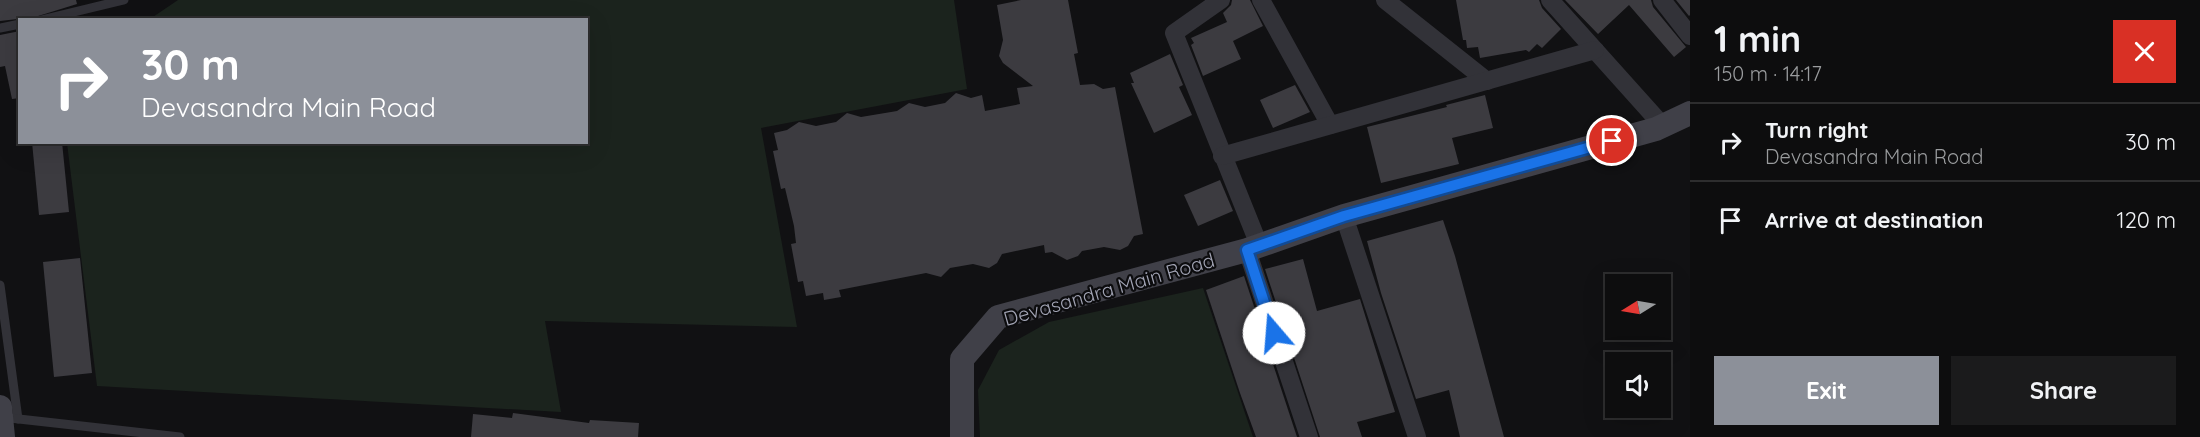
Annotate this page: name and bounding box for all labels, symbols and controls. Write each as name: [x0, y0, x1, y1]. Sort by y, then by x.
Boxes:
text: 1 min: [1714, 16, 1801, 61]
button: close: [2113, 20, 2176, 83]
text: 30 m: [141, 38, 240, 91]
icon: right: [42, 42, 120, 120]
text: 150 m · 14:17: [1714, 61, 1822, 86]
text: Devasandra Main Road: [141, 90, 436, 124]
pin: [1586, 115, 1637, 166]
text: Turn right: [1765, 116, 1869, 144]
icon: arrive: [1595, 124, 1628, 157]
icon: right: [1714, 126, 1747, 159]
text: 30 m: [2125, 128, 2176, 156]
text: Devasandra Main Road: [1765, 144, 1983, 169]
icon: arrive: [1714, 204, 1747, 237]
text: Arrive at destination: [1765, 206, 1983, 234]
text: 120 m: [2117, 206, 2176, 234]
street label: Devasandra Main Road: [1001, 247, 1217, 331]
north arrow: [1605, 274, 1671, 340]
map controls: [1605, 274, 1671, 418]
position arrow: [1242, 301, 1306, 365]
button: sound: [1605, 352, 1671, 418]
button: Exit: [1714, 356, 1939, 425]
button: Share: [1951, 356, 2176, 425]

